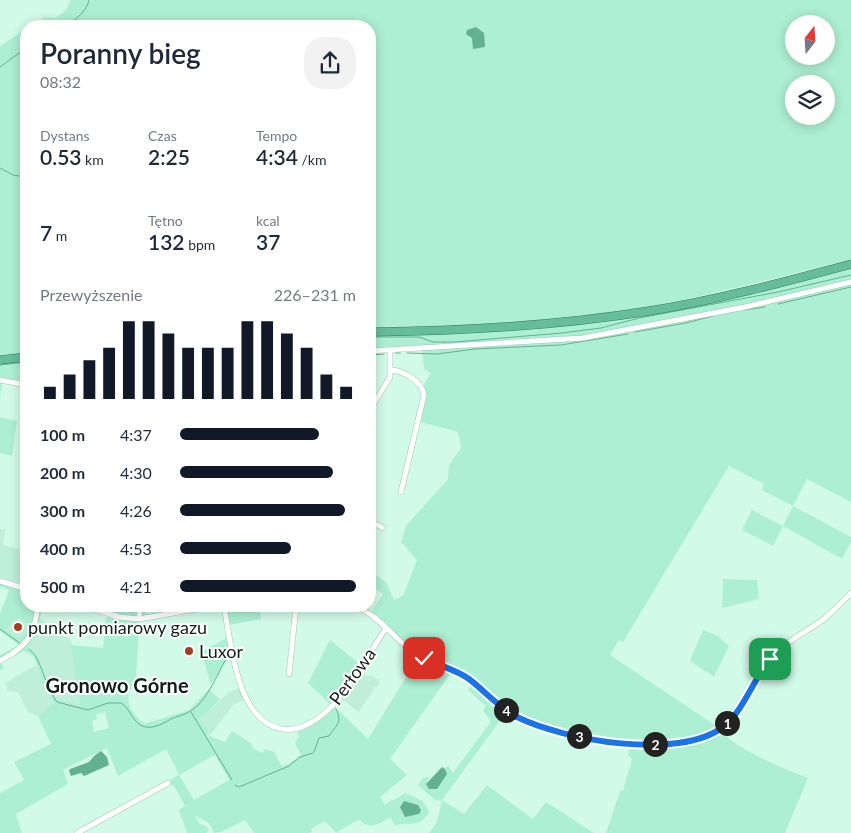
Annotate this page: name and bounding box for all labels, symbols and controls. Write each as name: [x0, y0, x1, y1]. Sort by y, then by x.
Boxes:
north arrow: [785, 15, 835, 65]
map controls: [785, 15, 835, 125]
text: Poranny bieg: [40, 36, 201, 70]
button: share: [304, 37, 356, 89]
text: 08:32: [40, 72, 81, 91]
button: layers: [785, 75, 835, 125]
text: Dystans: [40, 127, 90, 144]
text: Czas: [148, 127, 177, 144]
text: Tempo: [256, 127, 297, 144]
text: 0.53: [40, 144, 82, 169]
text: 2:25: [148, 144, 190, 169]
text: 4:34: [256, 144, 298, 169]
text: km: [82, 151, 104, 168]
text: /km: [298, 151, 326, 168]
text: Tętno: [148, 212, 183, 229]
text: kcal: [256, 212, 280, 229]
text: 7: [40, 220, 52, 245]
text: m: [52, 227, 67, 244]
text: 132: [148, 229, 185, 254]
text: 37: [256, 229, 280, 254]
text: bpm: [185, 236, 215, 253]
text: Przewyższenie: [40, 285, 142, 304]
text: 226–231 m: [274, 285, 356, 304]
text: 100 m: [40, 425, 85, 444]
text: 4:37: [120, 425, 152, 444]
text: 200 m: [40, 463, 85, 482]
text: 4:30: [120, 463, 152, 482]
text: 300 m: [40, 501, 85, 520]
text: 4:26: [120, 501, 152, 520]
text: 400 m: [40, 539, 85, 558]
text: 4:53: [120, 539, 152, 558]
text: 500 m: [40, 577, 85, 596]
text: 4:21: [120, 577, 152, 596]
place label: punkt pomiarowy gazu: [28, 616, 207, 638]
marker: punkt pomiarowy gazu: [12, 621, 24, 633]
pin: [403, 637, 445, 679]
pin: [749, 638, 791, 680]
place label: Luxor: [199, 640, 244, 662]
street label: Perłowa: [324, 643, 380, 709]
icon: check: [410, 644, 438, 672]
marker: Luxor: [183, 645, 195, 657]
icon: arrive: [756, 645, 784, 673]
district label: Gronowo Górne: [45, 673, 189, 697]
pin: 4: [494, 698, 518, 722]
text: 4: [502, 702, 511, 719]
pin: 1: [714, 710, 740, 736]
text: 1: [723, 715, 732, 732]
pin: 3: [566, 724, 592, 748]
text: 3: [575, 728, 584, 745]
pin: 2: [642, 732, 668, 756]
text: 2: [651, 736, 660, 753]

